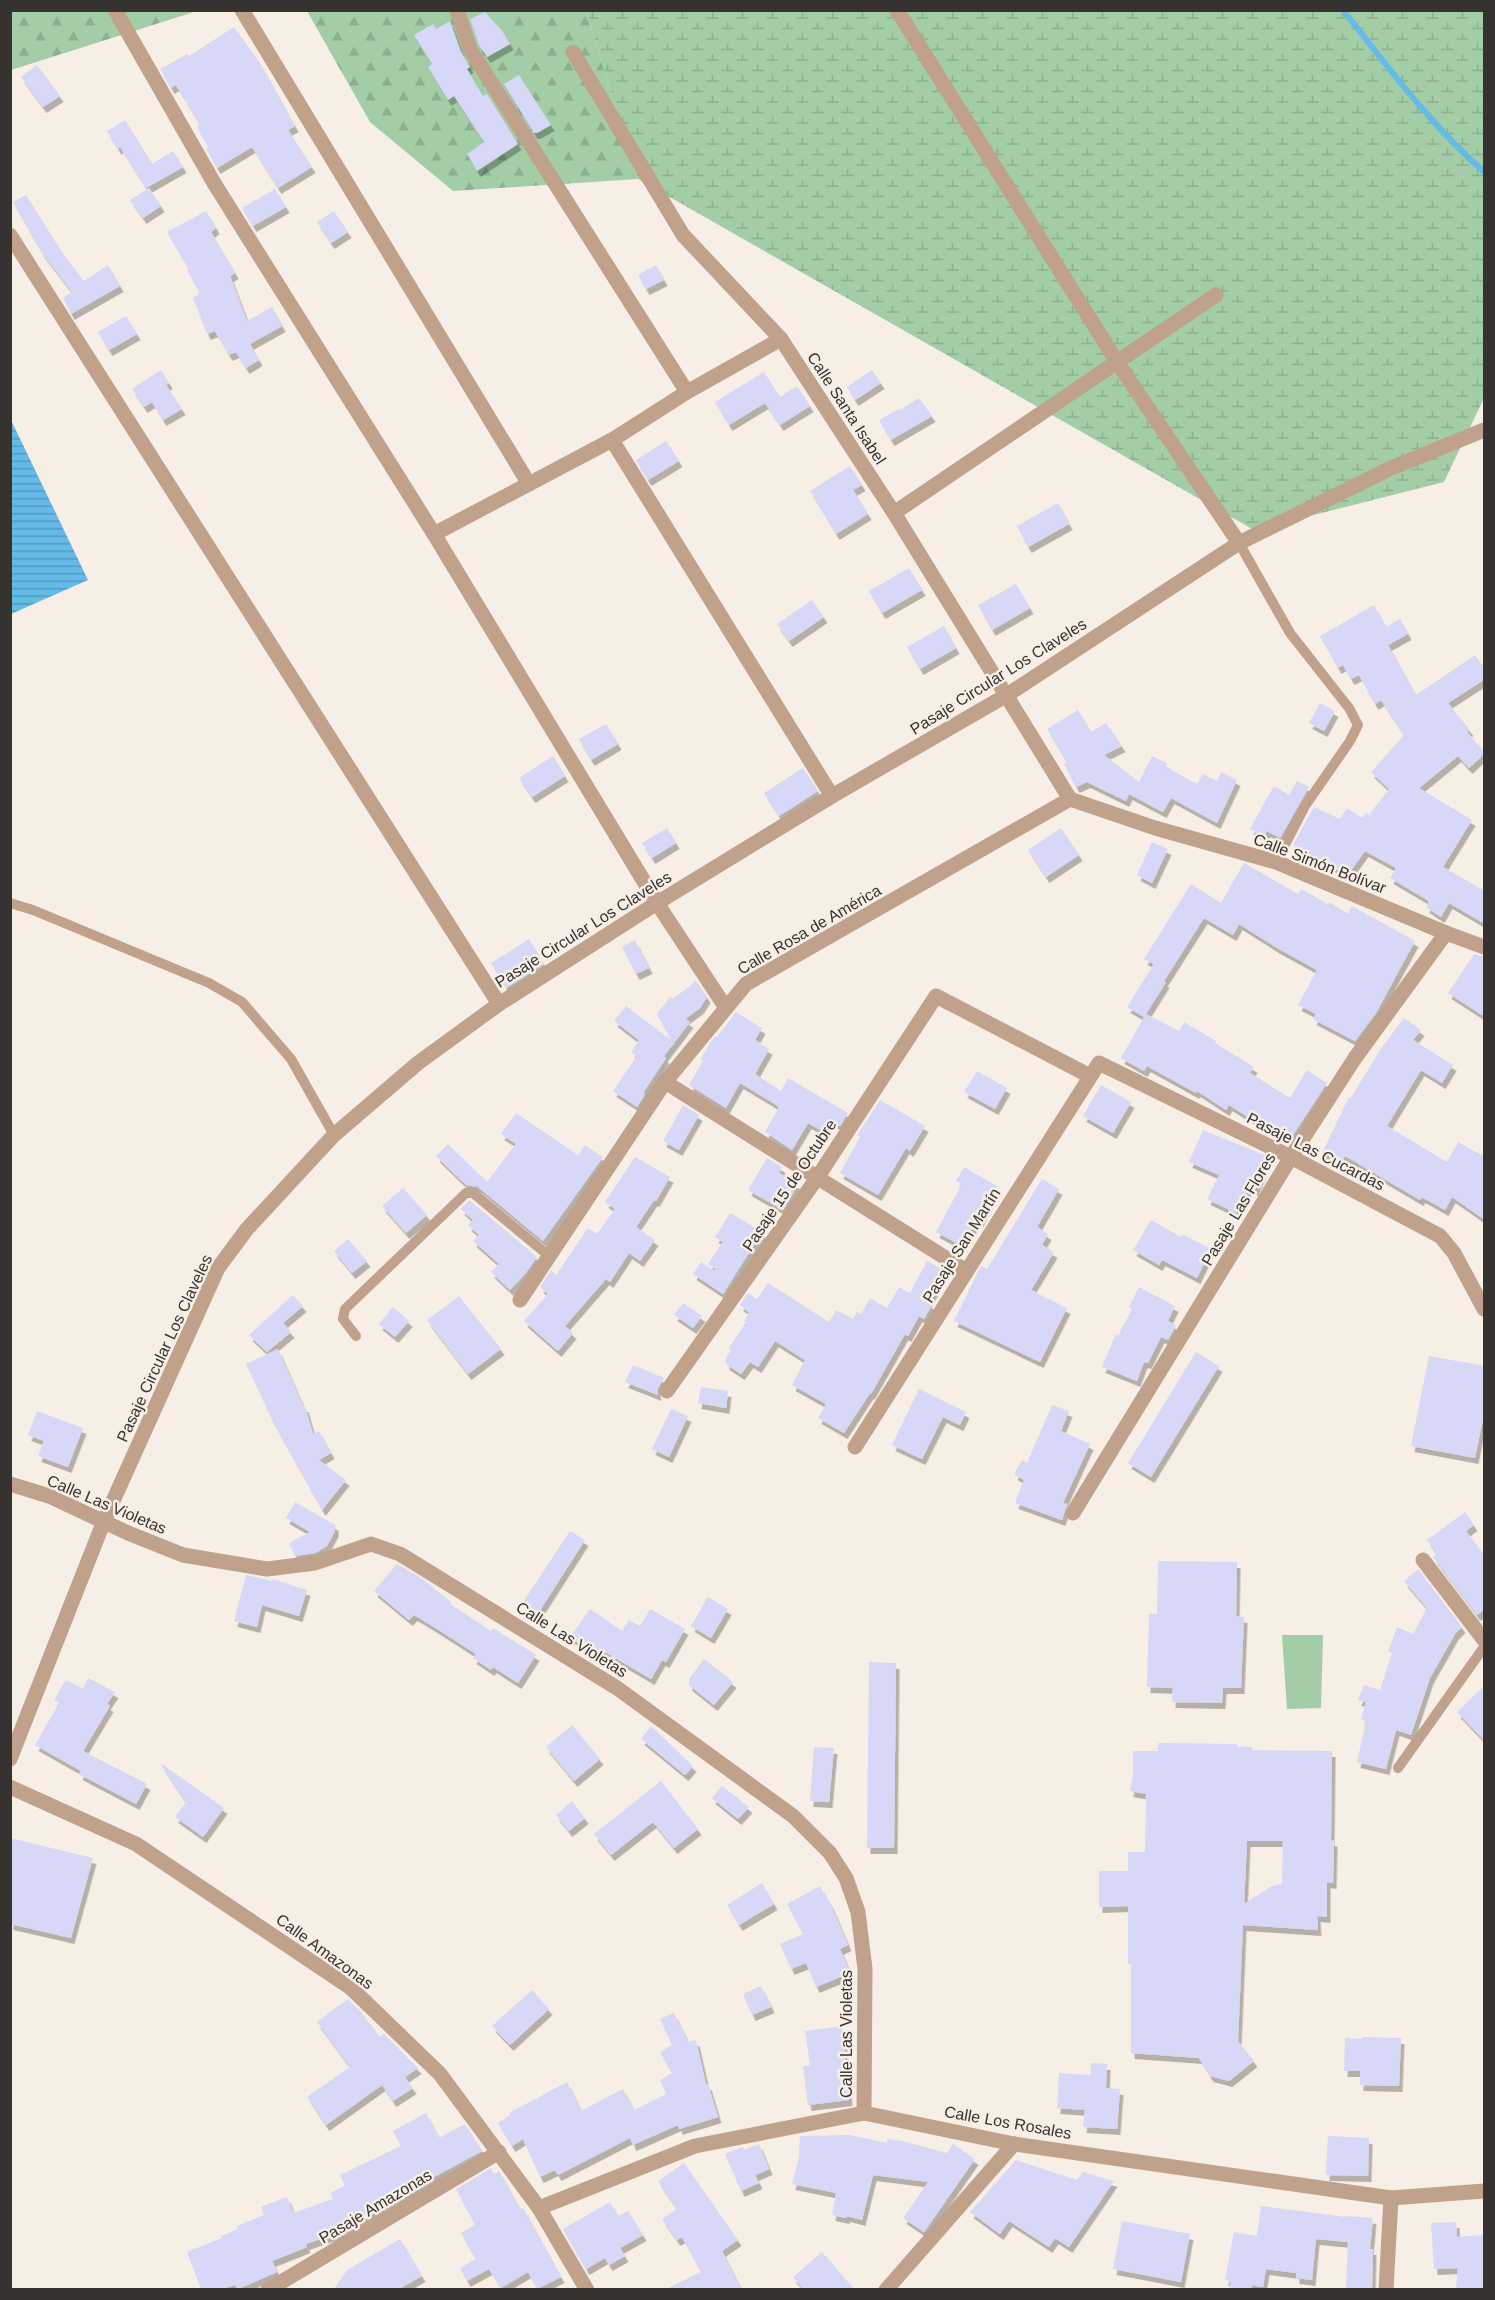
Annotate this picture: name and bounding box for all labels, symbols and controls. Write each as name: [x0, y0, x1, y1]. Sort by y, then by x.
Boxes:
street label: Calle Santa Isabel: [804, 349, 889, 467]
street label: Pasaje Circular Los Claveles: [907, 615, 1089, 738]
street label: Calle Simón Bolívar: [1251, 830, 1389, 897]
street label: Pasaje Circular Los Claveles: [492, 868, 674, 991]
street label: Calle Rosa de América: [735, 881, 884, 977]
street label: Pasaje Las Cucardas: [1244, 1109, 1387, 1194]
street label: Pasaje 15 de Octubre: [739, 1116, 840, 1254]
street label: Pasaje Las Flores: [1198, 1150, 1279, 1269]
street label: Pasaje San Martín: [919, 1185, 1004, 1306]
street label: Pasaje Circular Los Claveles: [114, 1252, 215, 1444]
street label: Calle Las Violetas: [45, 1472, 169, 1537]
street label: Calle Las Violetas: [513, 1598, 630, 1680]
street label: Calle Amazonas: [273, 1911, 376, 1992]
street label: Calle Las Violetas: [838, 1970, 855, 2098]
street label: Calle Los Rosales: [943, 2103, 1073, 2142]
street label: Pasaje Amazonas: [316, 2166, 435, 2247]

